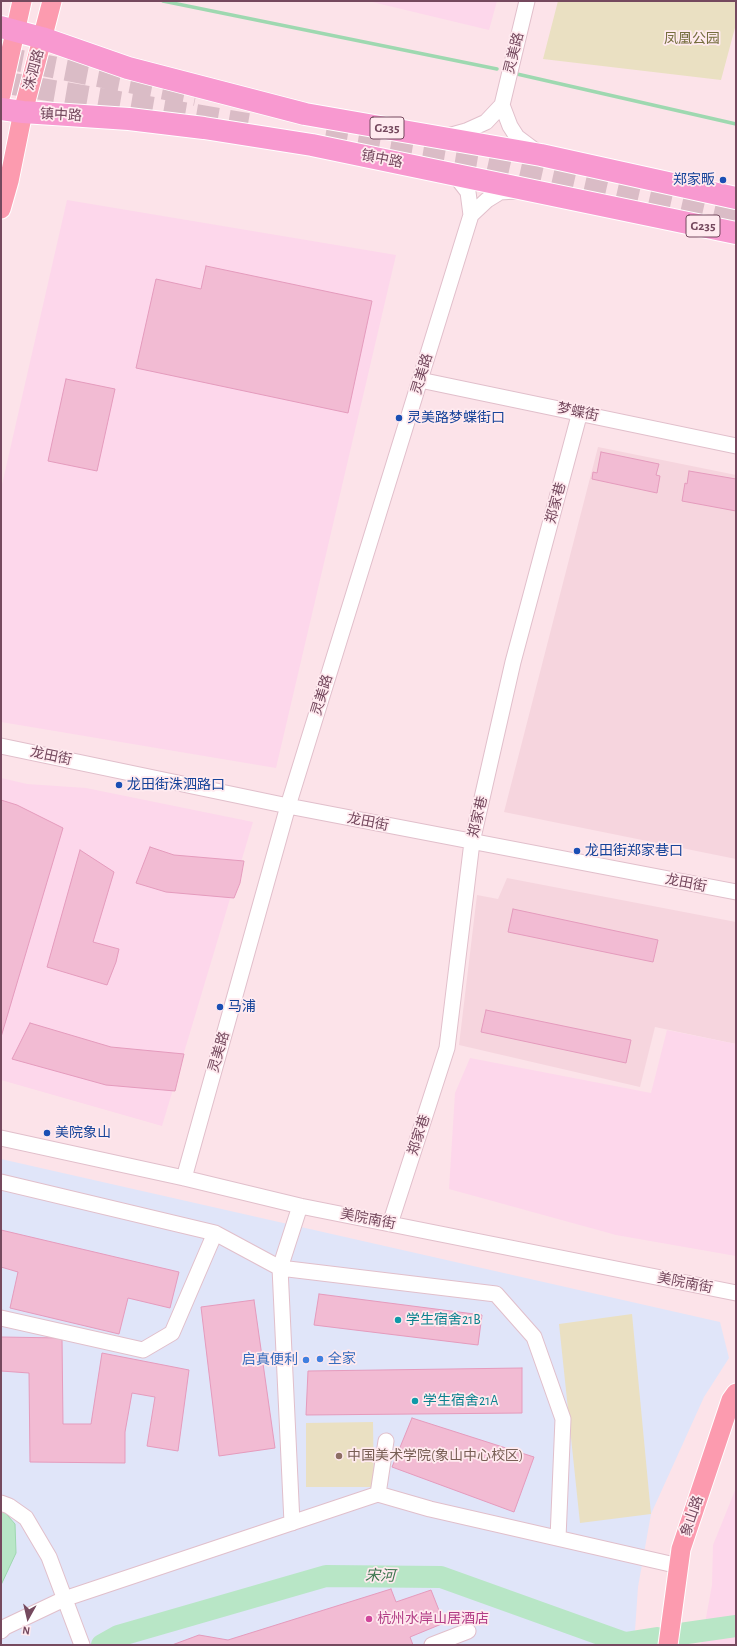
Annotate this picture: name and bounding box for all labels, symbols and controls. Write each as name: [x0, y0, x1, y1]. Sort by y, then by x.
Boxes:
street label: 灵美路: [501, 31, 527, 75]
park label: 凤凰公园: [664, 31, 720, 47]
street label: 洙泗路: [20, 48, 48, 92]
street label: 镇中路: [40, 106, 82, 124]
road number: G235: [370, 117, 404, 139]
street label: 镇中路: [360, 147, 404, 171]
place label: 郑家畈: [673, 172, 715, 188]
marker: 郑家畈: [718, 175, 728, 185]
road number: G235: [686, 215, 720, 237]
street label: 灵美路: [408, 351, 436, 397]
street label: 梦蝶街: [556, 399, 600, 425]
place label: 灵美路梦蝶街口: [407, 410, 505, 426]
marker: 灵美路梦蝶街口: [394, 413, 404, 423]
street label: 郑家巷: [542, 481, 570, 525]
street label: 灵美路: [308, 672, 336, 718]
street label: 龙田街: [29, 743, 73, 769]
place label: 龙田街洙泗路口: [127, 777, 225, 793]
marker: 龙田街洙泗路口: [114, 780, 124, 790]
street label: 郑家巷: [465, 795, 491, 839]
street label: 龙田街: [346, 810, 390, 834]
place label: 龙田街郑家巷口: [585, 843, 683, 859]
marker: 龙田街郑家巷口: [572, 846, 582, 856]
street label: 龙田街: [664, 871, 708, 895]
place label: 马浦: [228, 999, 256, 1015]
marker: 马浦: [215, 1002, 225, 1012]
street label: 灵美路: [205, 1029, 233, 1075]
street label: 郑家巷: [405, 1112, 433, 1158]
place label: 美院象山: [55, 1125, 111, 1141]
marker: 美院象山: [42, 1128, 52, 1138]
street label: 美院南街: [339, 1205, 397, 1233]
street label: 美院南街: [656, 1269, 714, 1297]
place label: 学生宿舍21B: [406, 1312, 481, 1328]
marker: 学生宿舍21B: [393, 1315, 403, 1325]
place label: 全家: [328, 1351, 356, 1367]
place label: 启真便利: [242, 1352, 298, 1368]
marker: 全家: [315, 1354, 325, 1364]
marker: 启真便利: [301, 1355, 311, 1365]
place label: 学生宿舍21A: [423, 1393, 498, 1409]
marker: 学生宿舍21A: [410, 1396, 420, 1406]
place label: 中国美术学院(象山中心校区): [347, 1448, 523, 1464]
marker: 中国美术学院(象山中心校区): [334, 1451, 344, 1461]
street label: 象山路: [677, 1493, 707, 1539]
water label: 宋河: [365, 1567, 395, 1585]
north arrow: [8, 1598, 48, 1638]
place label: 杭州水岸山居酒店: [377, 1611, 489, 1627]
marker: 杭州水岸山居酒店: [364, 1614, 374, 1624]
text: N: [22, 1624, 31, 1636]

